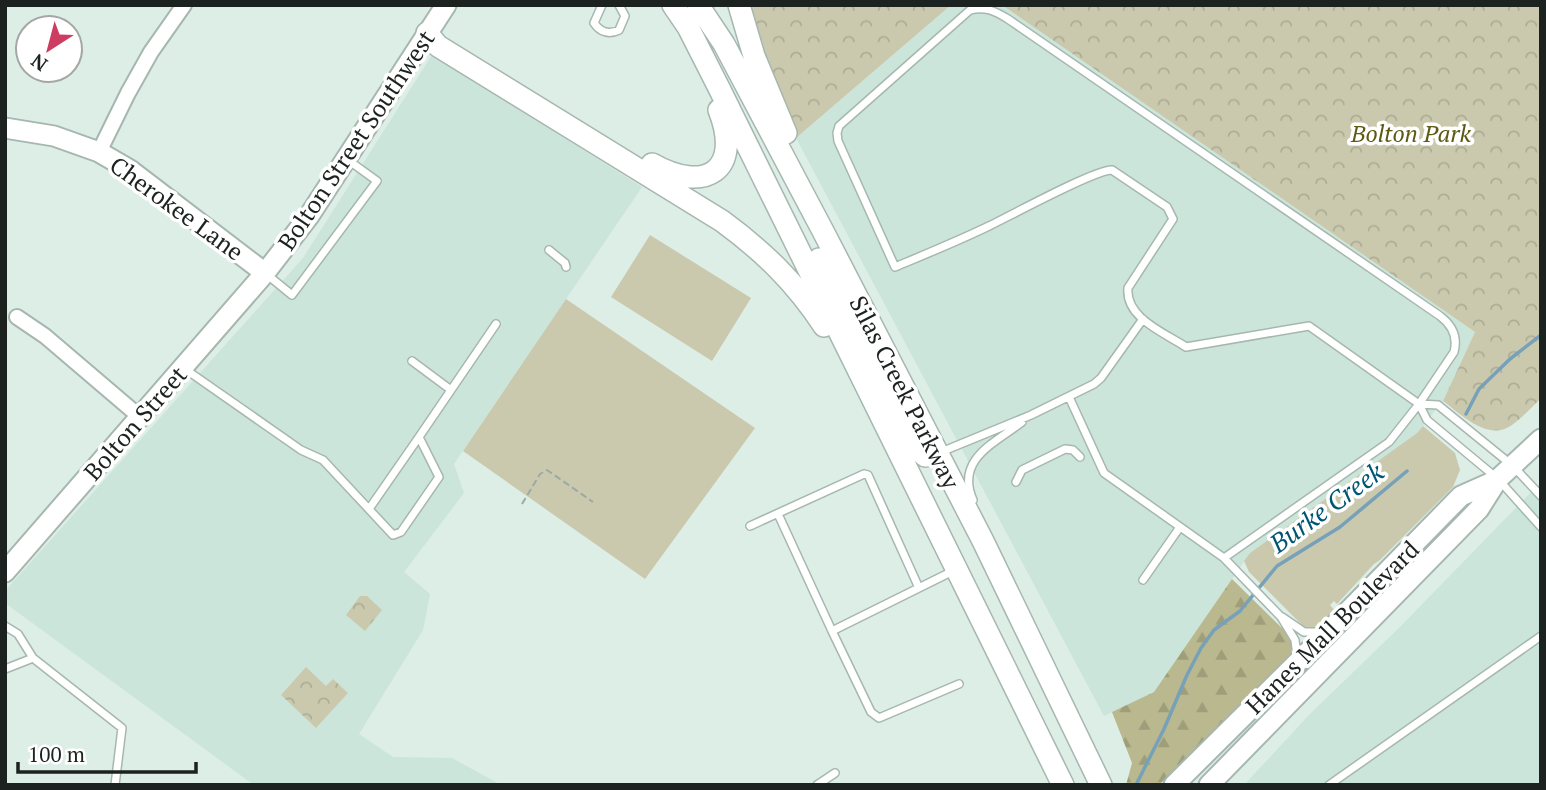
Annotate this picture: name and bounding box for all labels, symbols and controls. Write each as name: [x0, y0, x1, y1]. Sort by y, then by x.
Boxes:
north arrow: [14, 14, 84, 84]
street label: Bolton Street Southwest: [270, 24, 442, 256]
text: N: [25, 48, 52, 78]
park label: Bolton Park: [1350, 117, 1472, 149]
street label: Cherokee Lane: [104, 149, 250, 267]
street label: Silas Creek Parkway: [843, 290, 968, 495]
street label: Bolton Street: [76, 359, 194, 487]
water label: Burke Creek: [1261, 454, 1390, 560]
street label: Hanes Mall Boulevard: [1238, 533, 1426, 721]
scale bar: [18, 730, 196, 774]
text: 100 m: [28, 740, 85, 768]

